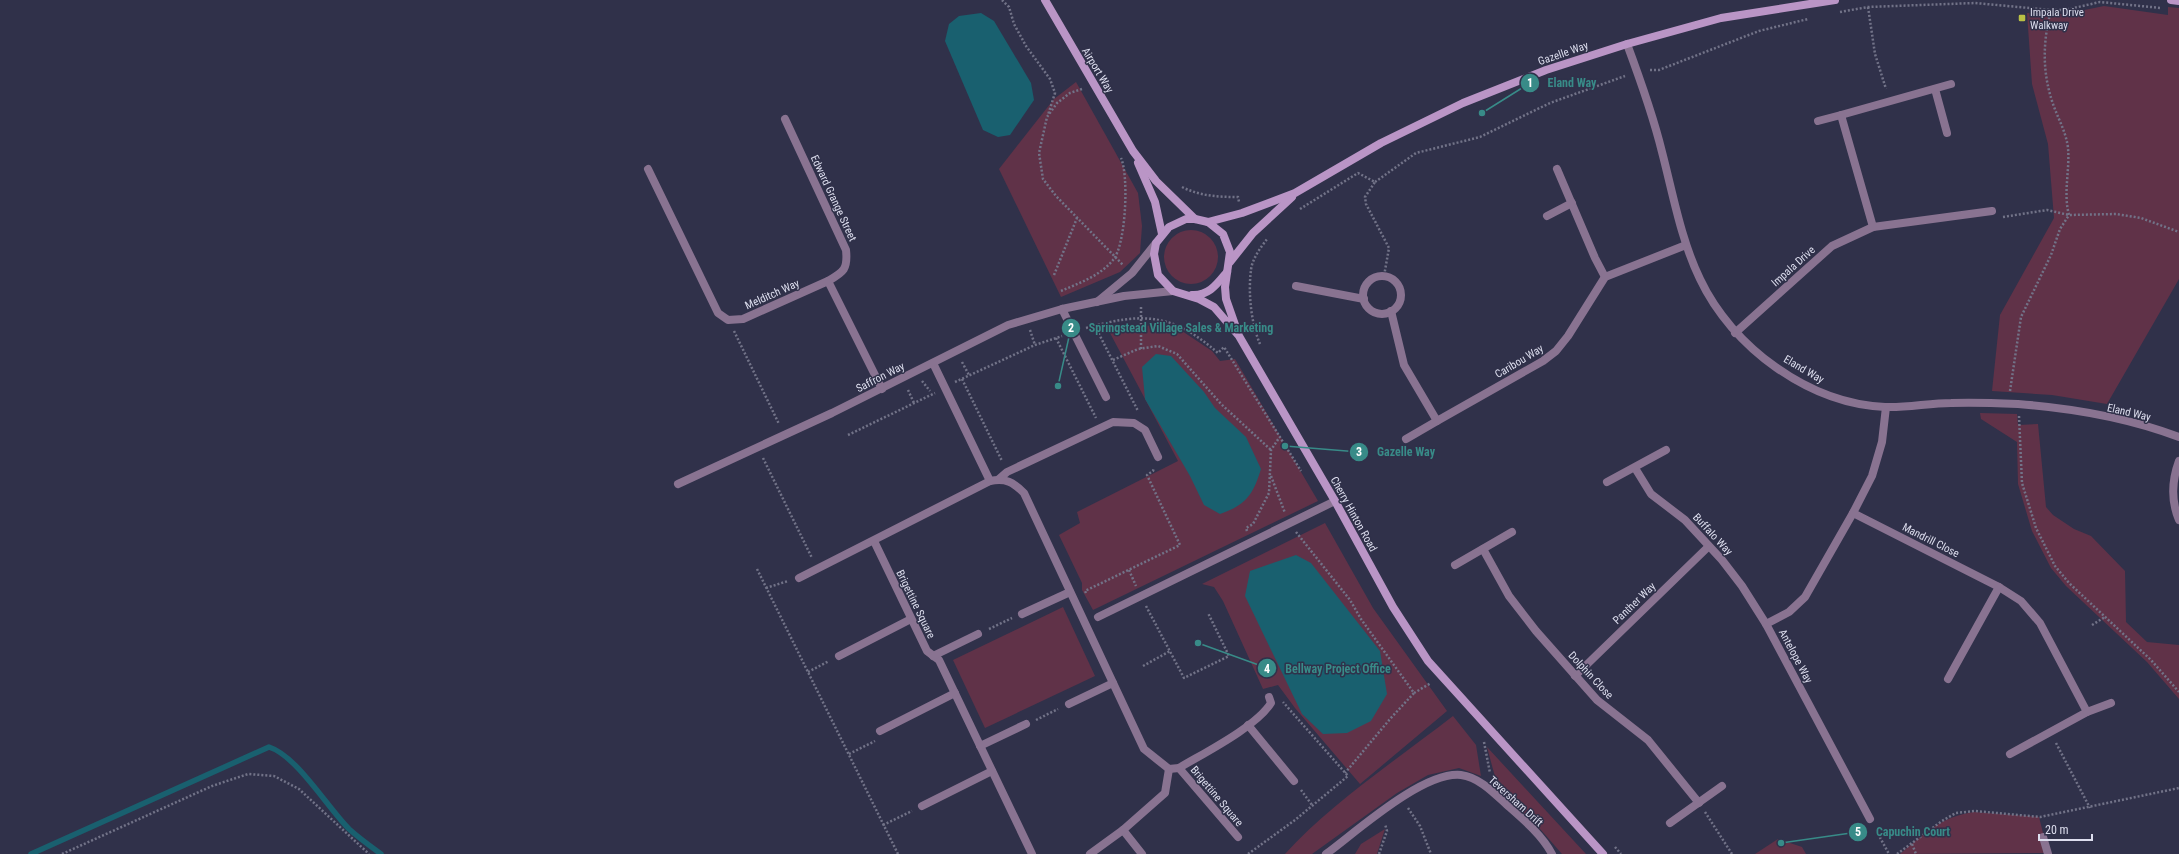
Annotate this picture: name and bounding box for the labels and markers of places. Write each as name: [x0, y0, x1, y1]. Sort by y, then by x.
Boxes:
place label: Impala Drive Walkway: [2030, 6, 2084, 32]
marker: Impala Drive Walkway: [2017, 13, 2027, 23]
callout: Eland Way: [1520, 71, 1605, 95]
callout: Springstead Village Sales & Marketing: [1061, 316, 1281, 340]
callout: Gazelle Way: [1349, 440, 1443, 464]
callout: Bellway Project Office: [1257, 656, 1399, 680]
callout: Capuchin Court: [1848, 820, 1958, 844]

